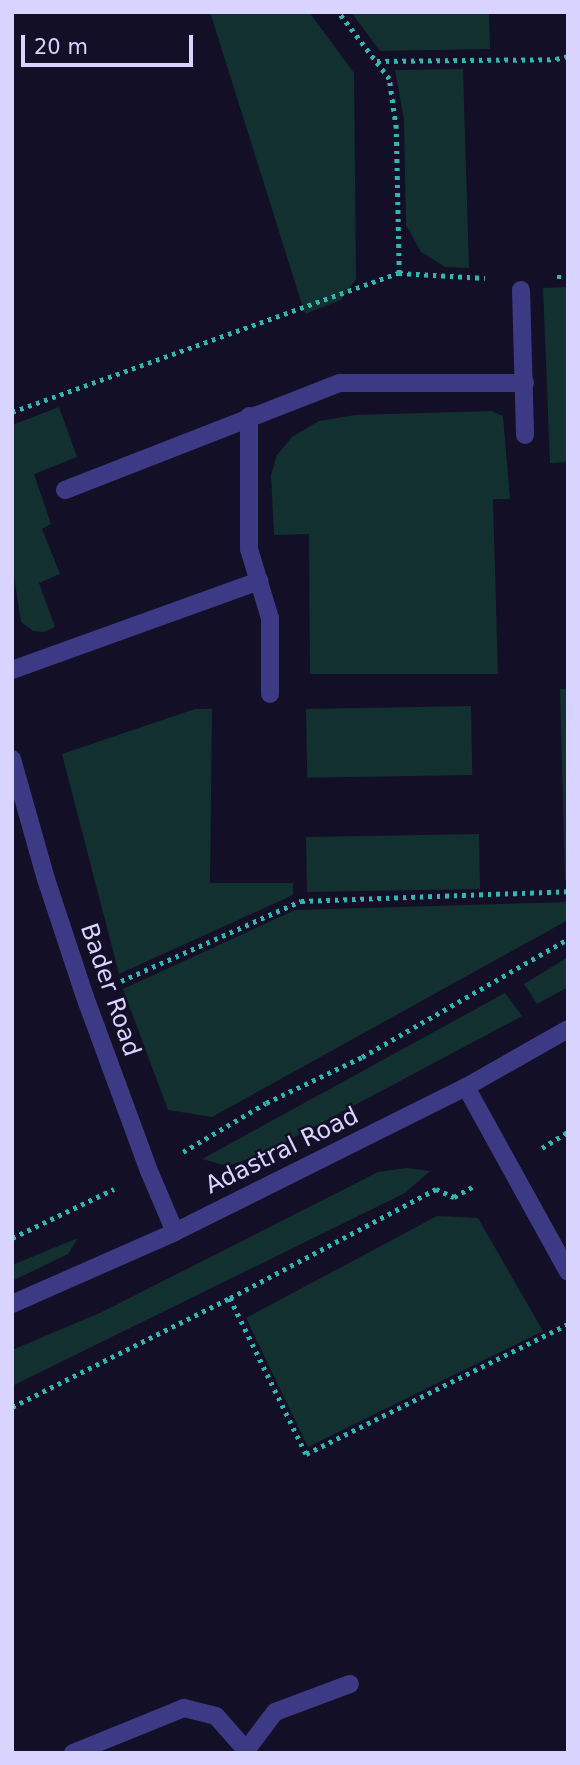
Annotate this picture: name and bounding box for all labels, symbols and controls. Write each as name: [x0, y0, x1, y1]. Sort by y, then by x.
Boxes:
scale bar: [24, 21, 196, 65]
text: 20 m: [34, 35, 88, 59]
street label: Bader Road: [74, 920, 146, 1060]
street label: Adastral Road: [201, 1101, 363, 1201]

